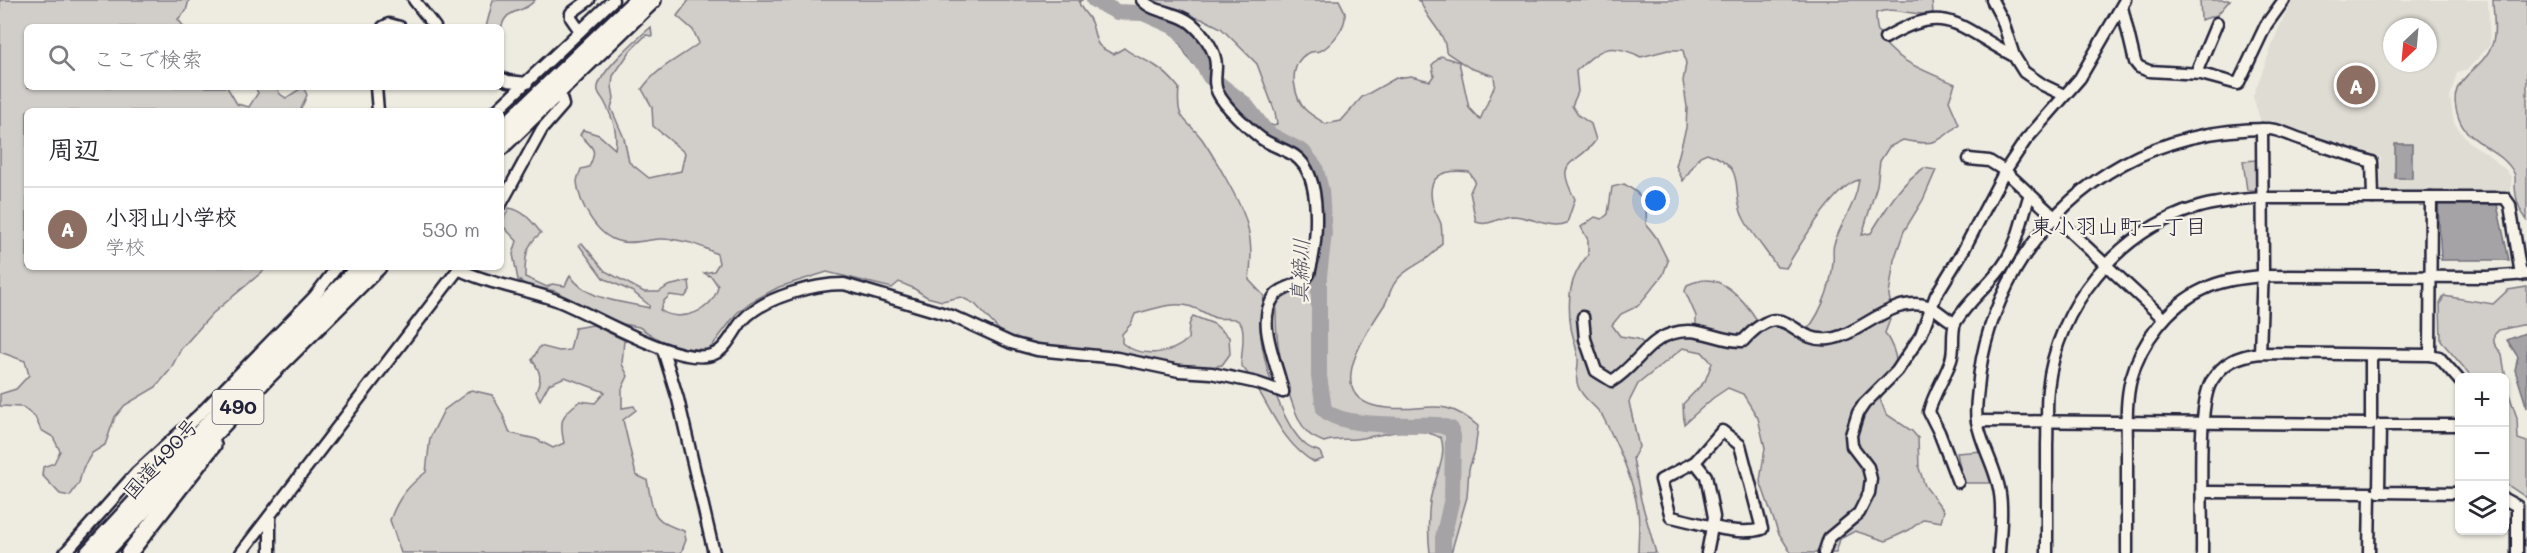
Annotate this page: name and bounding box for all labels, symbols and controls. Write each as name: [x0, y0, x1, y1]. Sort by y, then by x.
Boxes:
north arrow: [2383, 18, 2437, 72]
search box: [24, 24, 504, 90]
icon: search: [45, 41, 78, 74]
text: ここで検索: [93, 44, 203, 73]
pin: A: [2336, 62, 2376, 107]
text: 周辺: [48, 132, 100, 166]
your location: [1641, 186, 1670, 215]
text: 小羽山小学校: [105, 202, 237, 231]
district label: 東小羽山町一丁目: [2031, 211, 2207, 240]
text: A: [61, 216, 74, 242]
text: 530 m: [422, 216, 480, 242]
text: 学校: [105, 233, 145, 259]
water label: 真締川: [1284, 237, 1315, 304]
map controls: [2455, 373, 2509, 535]
button: +: [2455, 373, 2509, 427]
road number: 490: [212, 390, 264, 424]
street label: 国道490号: [116, 412, 204, 504]
button: −: [2455, 427, 2509, 481]
button: layers: [2455, 481, 2509, 535]

